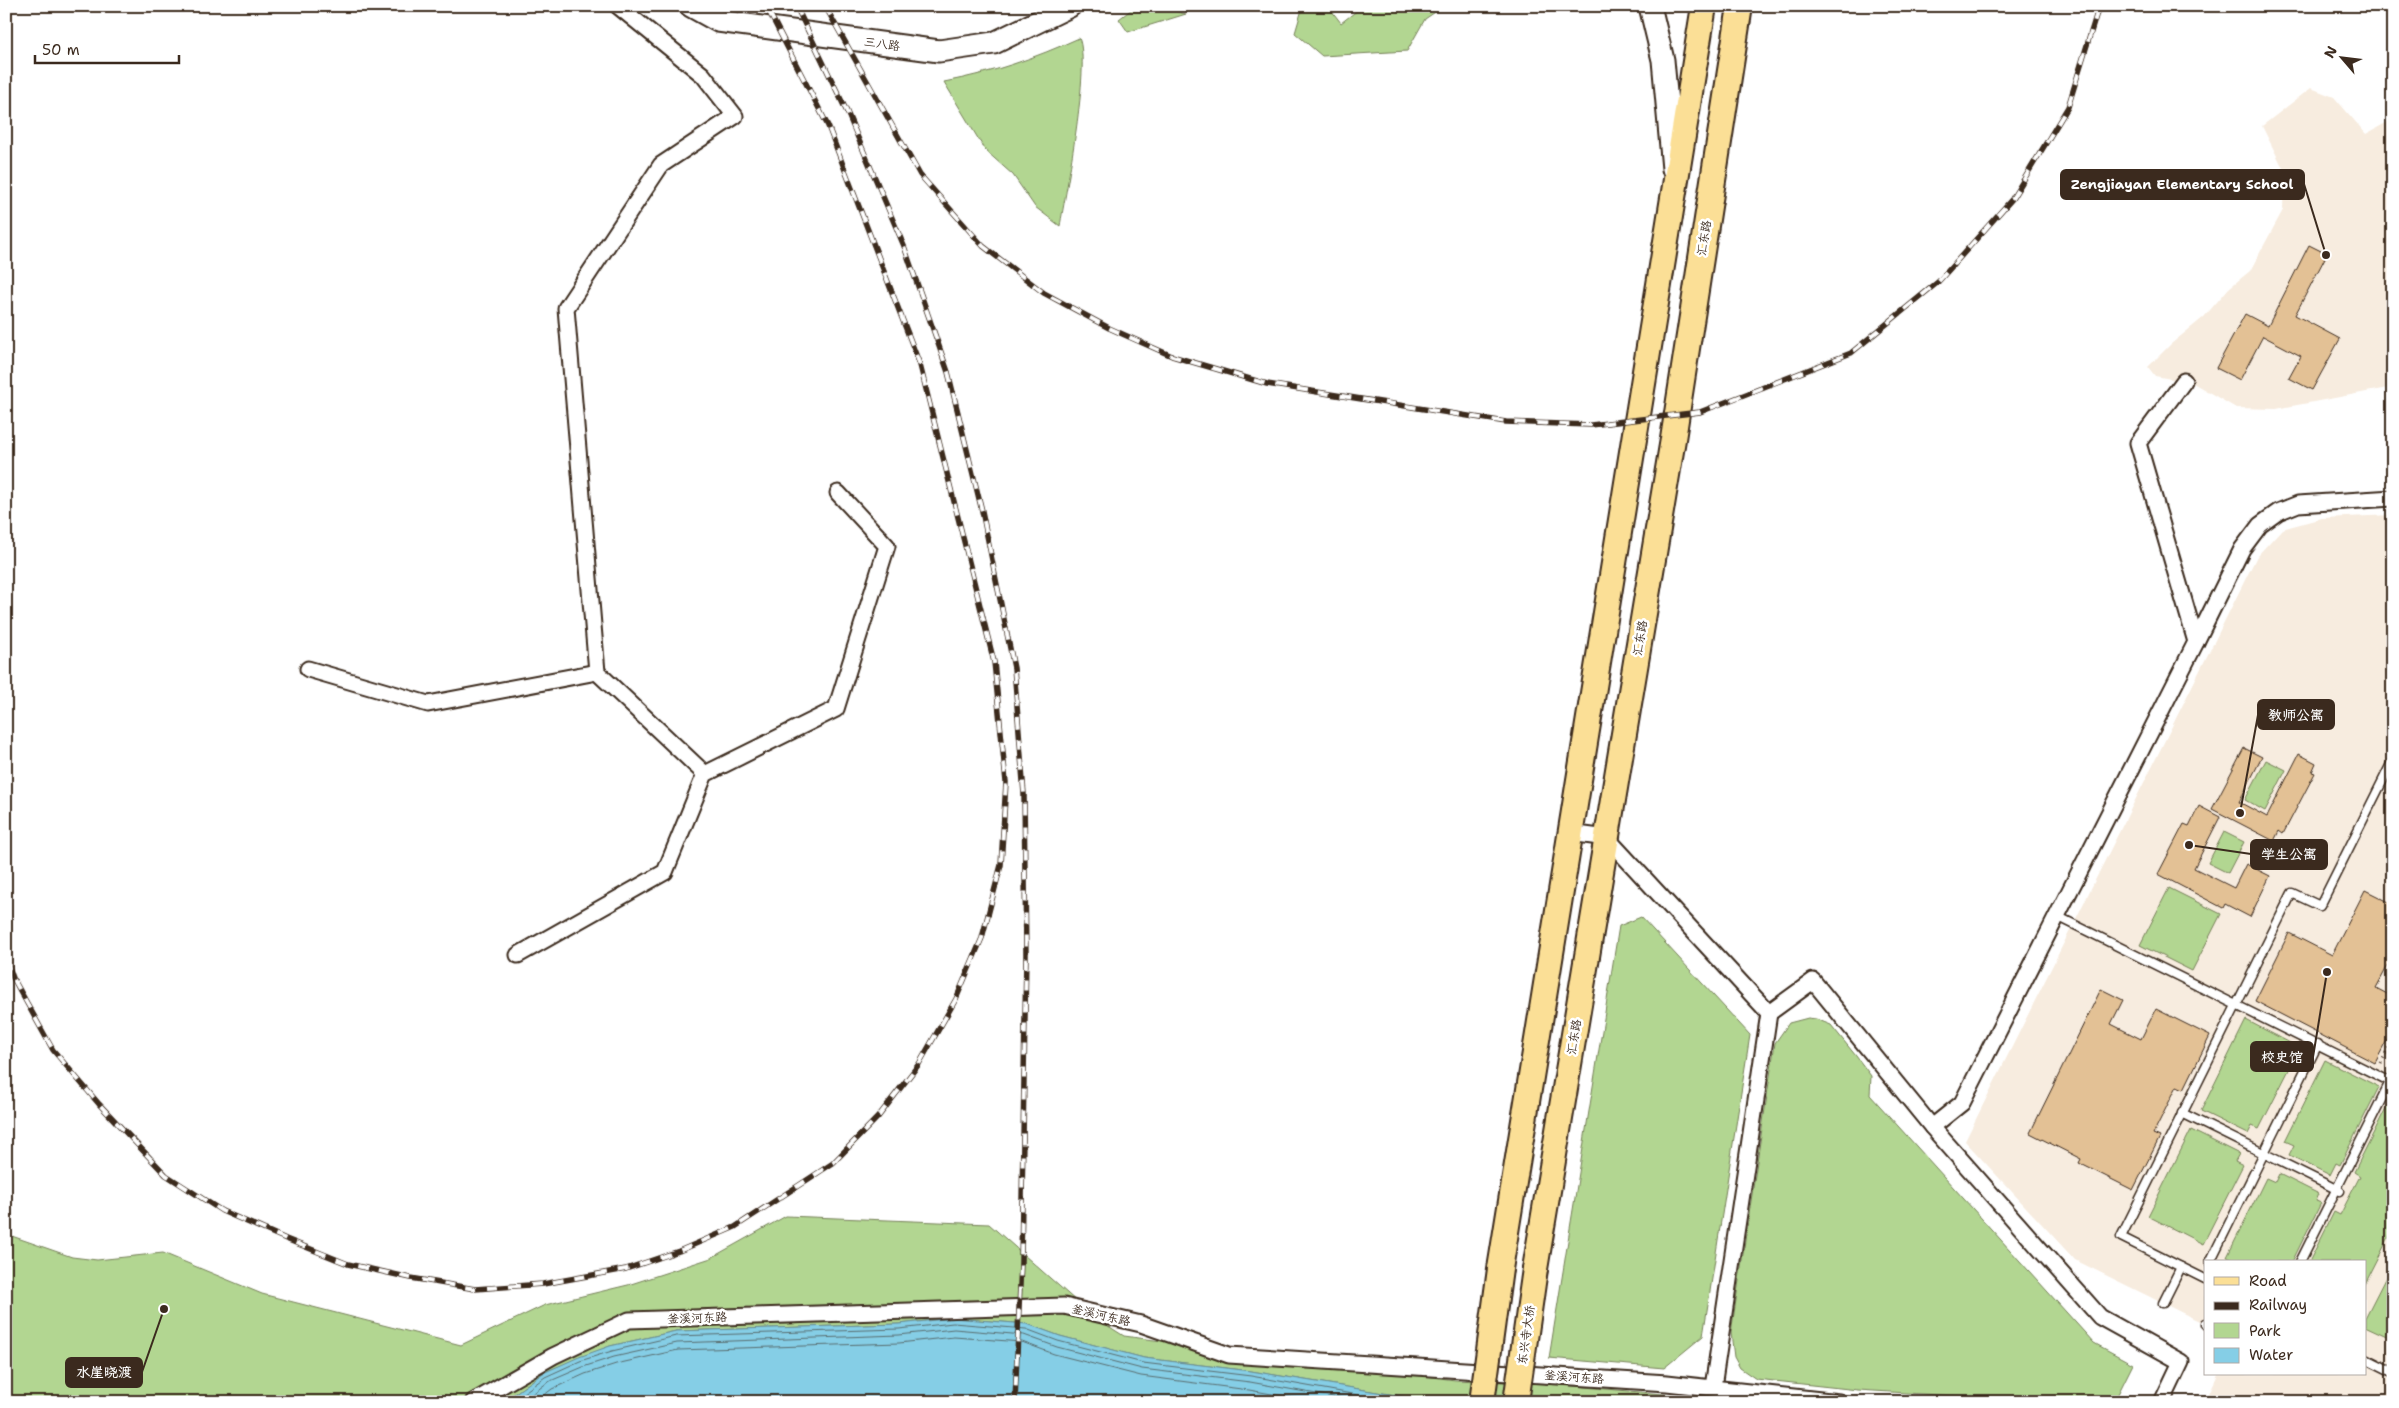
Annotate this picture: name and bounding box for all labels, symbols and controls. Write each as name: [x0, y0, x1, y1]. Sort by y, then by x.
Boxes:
scale bar: [35, 32, 179, 64]
north arrow: [2316, 32, 2366, 82]
street label: 三八路: [863, 34, 901, 54]
text: 50 m: [42, 40, 80, 60]
text: N: [2320, 43, 2341, 61]
callout: Zengjiayan Elementary School: [2061, 170, 2304, 199]
text: Zengjiayan Elementary School: [2071, 175, 2293, 193]
street label: 汇东路: [1693, 219, 1715, 257]
street label: 汇东路: [1629, 619, 1651, 657]
callout: 教师公寓: [2258, 700, 2334, 729]
text: 教师公寓: [2268, 706, 2324, 724]
callout: 学生公寓: [2251, 840, 2327, 869]
text: 学生公寓: [2261, 845, 2317, 863]
street label: 汇东路: [1563, 1018, 1585, 1056]
callout: 校史馆: [2251, 1042, 2313, 1071]
text: 校史馆: [2261, 1048, 2303, 1066]
legend: [2204, 1260, 2366, 1376]
text: Road: [2249, 1271, 2287, 1291]
text: Railway: [2249, 1295, 2307, 1315]
street label: 釜溪河东路: [1070, 1300, 1132, 1330]
street label: 东兴寺大桥: [1514, 1303, 1538, 1366]
street label: 釜溪河东路: [667, 1309, 727, 1327]
text: Park: [2249, 1321, 2281, 1341]
text: Water: [2249, 1345, 2293, 1365]
callout: 水崖晓渡: [66, 1358, 142, 1387]
text: 水崖晓渡: [76, 1363, 132, 1381]
street label: 釜溪河东路: [1544, 1367, 1604, 1387]

